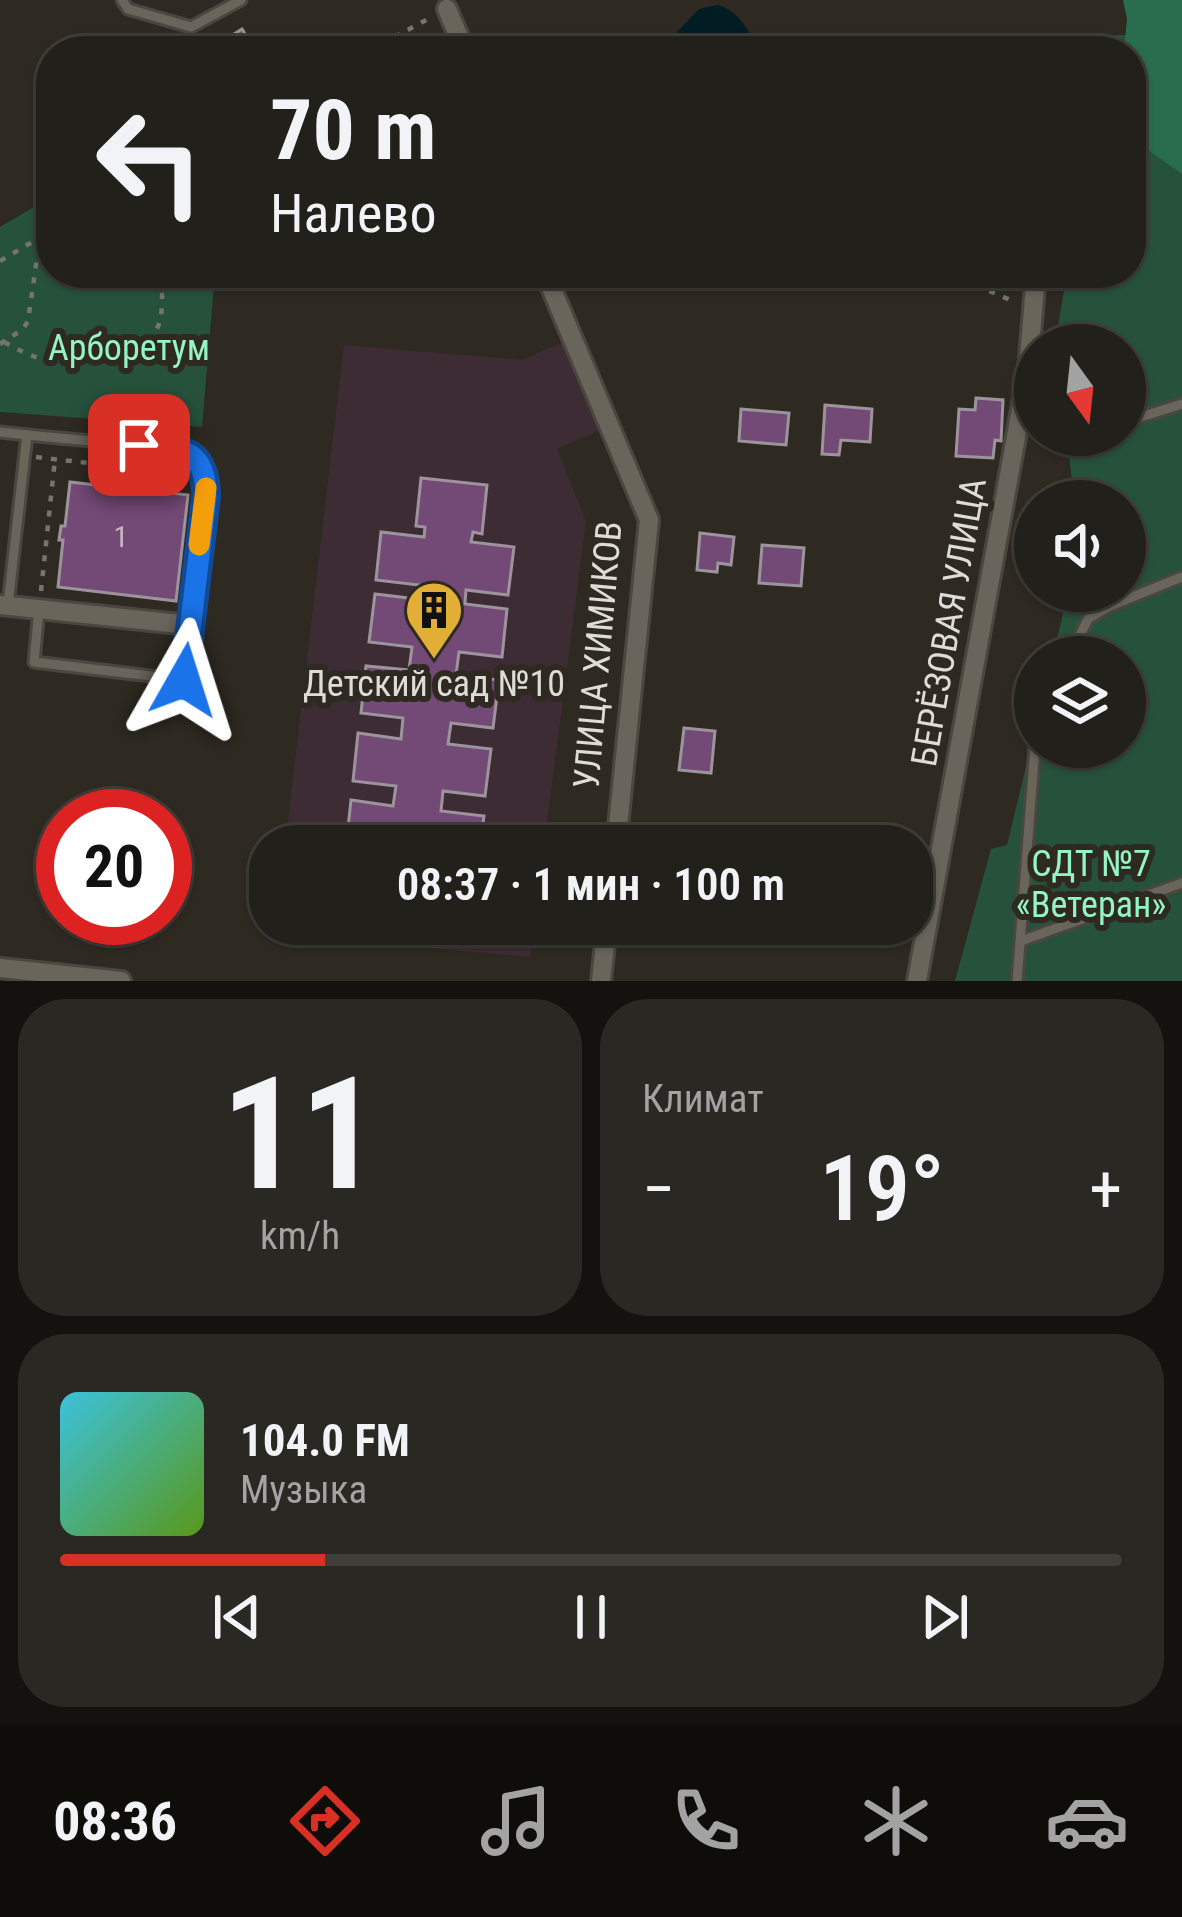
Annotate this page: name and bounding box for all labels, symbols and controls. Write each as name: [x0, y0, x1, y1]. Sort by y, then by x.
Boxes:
text: 70 m: [270, 81, 437, 180]
icon: left: [72, 84, 228, 240]
text: Налево: [270, 182, 437, 245]
north arrow: [1014, 324, 1146, 456]
map controls: [1014, 324, 1146, 768]
park label: Арборетум: [48, 327, 210, 369]
pin: [88, 394, 190, 496]
icon: arrive: [106, 412, 172, 478]
street label: БЕРЁЗОВАЯ УЛИЦА: [903, 474, 995, 769]
button: sound: [1014, 480, 1146, 612]
house number: 1: [114, 519, 128, 554]
street label: УЛИЦА ХИМИКОВ: [565, 520, 631, 790]
building icon: Детский сад №10: [403, 579, 465, 661]
position arrow: [121, 617, 247, 743]
button: layers: [1014, 636, 1146, 768]
place label: Детский сад №10: [303, 663, 565, 705]
speed limit sign: 20: [36, 789, 192, 945]
park label: СДТ №7 «Ветеран»: [1016, 843, 1166, 926]
text: 08:37 · 1 мин · 100 m: [397, 858, 785, 911]
text: 11: [221, 1043, 379, 1226]
text: Климат: [642, 1076, 764, 1122]
text: 19°: [819, 1137, 945, 1242]
text: −: [642, 1151, 675, 1228]
text: +: [1089, 1151, 1122, 1228]
text: km/h: [260, 1213, 340, 1259]
text: 104.0 FM: [240, 1414, 410, 1467]
text: Музыка: [240, 1467, 367, 1513]
icon: previous: [204, 1584, 270, 1650]
icon: pause: [558, 1584, 624, 1650]
icon: next: [912, 1584, 978, 1650]
icon: directions: [283, 1779, 367, 1863]
icon: music: [474, 1779, 558, 1863]
icon: phone: [664, 1779, 748, 1863]
icon: climate: [854, 1779, 938, 1863]
icon: car: [1045, 1779, 1129, 1863]
text: 08:36: [53, 1790, 177, 1853]

